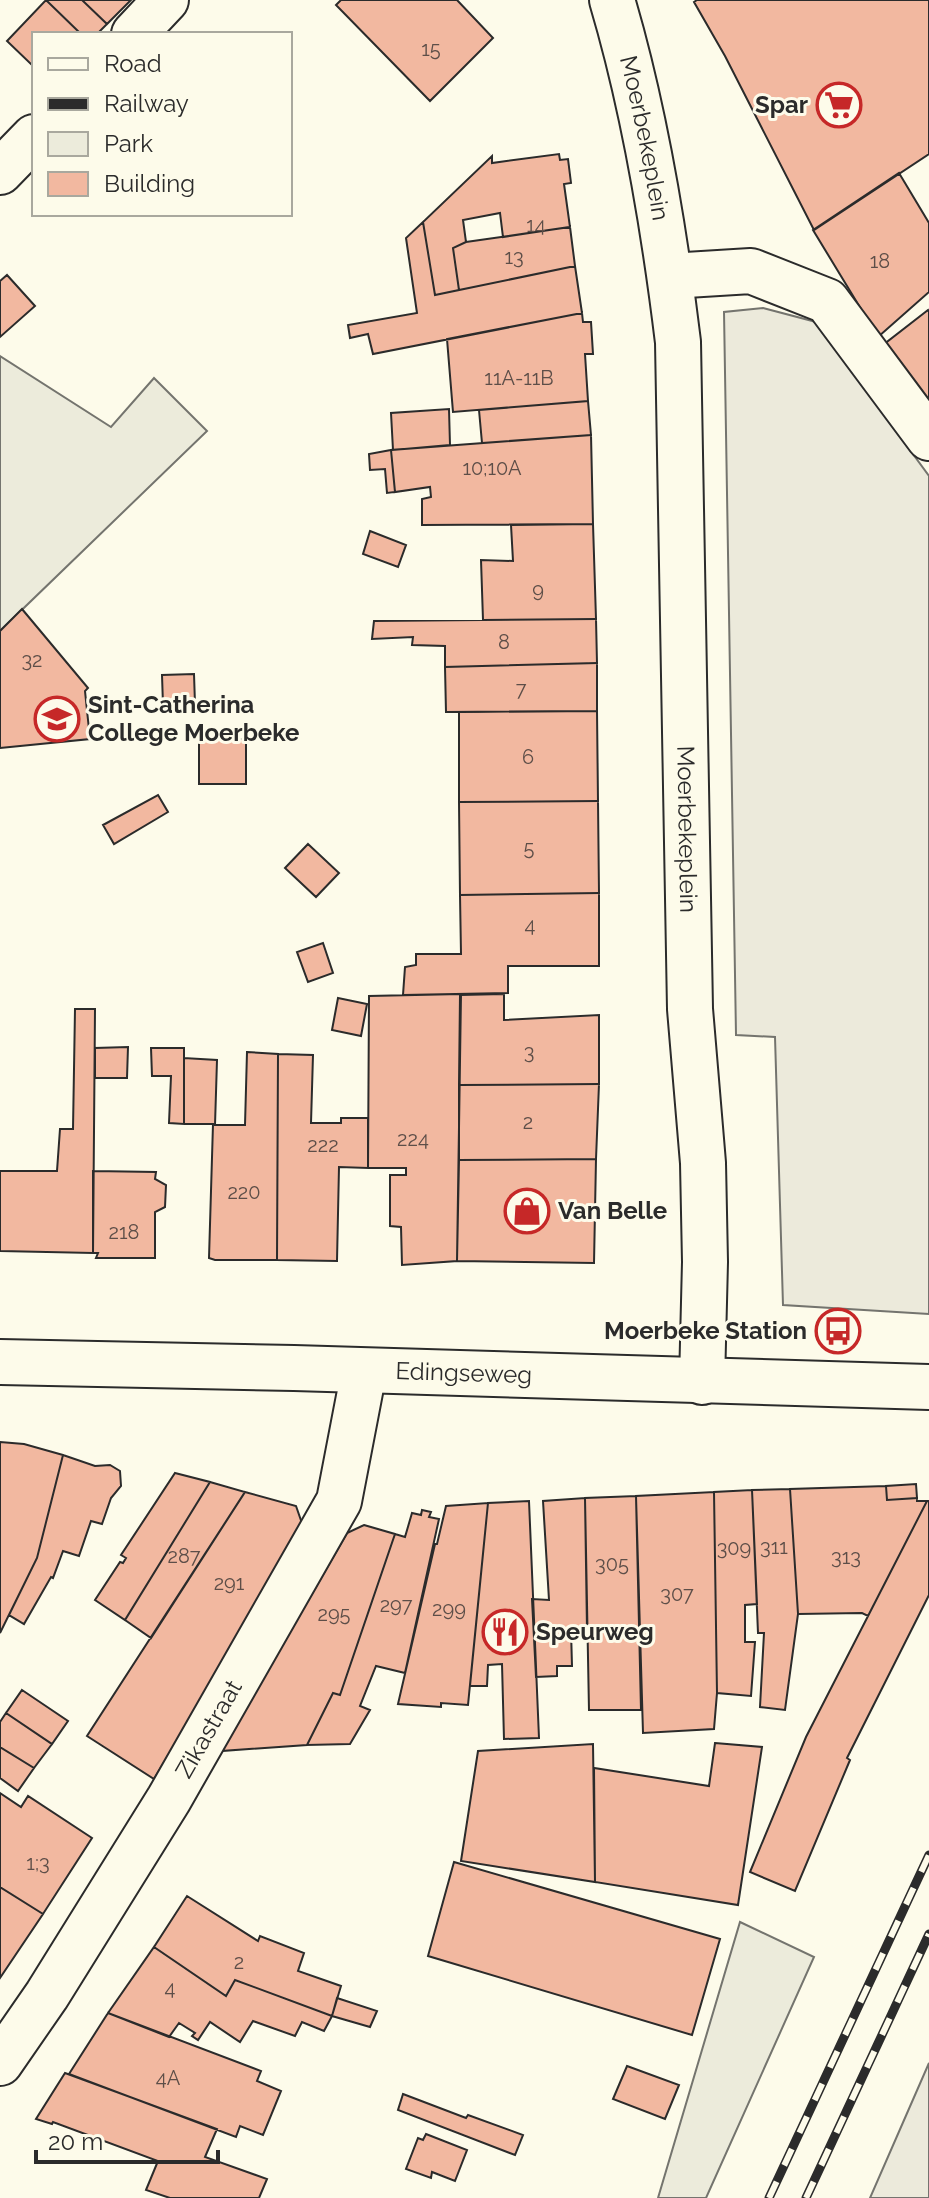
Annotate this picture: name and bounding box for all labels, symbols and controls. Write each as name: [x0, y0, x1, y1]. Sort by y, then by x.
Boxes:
legend: [32, 32, 292, 216]
house number: 15: [421, 37, 441, 61]
text: Road: [104, 49, 162, 78]
street label: Moerbekeplein: [614, 53, 676, 222]
supermarket icon: Spar: [815, 81, 863, 129]
text: Railway: [104, 89, 189, 118]
place label: Spar: [755, 90, 808, 119]
text: Park: [104, 129, 153, 158]
text: Building: [104, 169, 195, 198]
house number: 14: [526, 213, 546, 237]
house number: 13: [504, 245, 524, 269]
house number: 18: [870, 249, 890, 273]
house number: 11A-11B: [484, 366, 554, 390]
house number: 10;10A: [463, 456, 522, 480]
house number: 9: [532, 578, 544, 602]
house number: 8: [498, 630, 510, 654]
house number: 32: [21, 648, 43, 672]
house number: 7: [516, 677, 527, 701]
place label: Sint-Catherina College Moerbeke: [88, 690, 299, 747]
school or university icon: Sint-Catherina College Moerbeke: [33, 695, 81, 743]
house number: 6: [522, 745, 534, 769]
street label: Moerbekeplein: [671, 745, 703, 913]
house number: 5: [524, 836, 535, 860]
house number: 4: [525, 913, 536, 937]
house number: 3: [524, 1040, 534, 1064]
house number: 2: [523, 1110, 533, 1134]
house number: 224: [397, 1127, 429, 1151]
house number: 222: [307, 1133, 339, 1157]
house number: 220: [227, 1180, 261, 1204]
shop icon: Van Belle: [503, 1187, 551, 1235]
place label: Van Belle: [558, 1196, 667, 1225]
house number: 218: [109, 1220, 139, 1244]
bus stop icon: Moerbeke Station: [814, 1307, 862, 1355]
place label: Moerbeke Station: [604, 1316, 807, 1345]
street label: Edingseweg: [395, 1356, 533, 1389]
house number: 311: [760, 1535, 788, 1559]
house number: 309: [717, 1536, 751, 1560]
house number: 287: [168, 1544, 201, 1568]
house number: 313: [831, 1545, 861, 1569]
house number: 305: [595, 1552, 629, 1576]
house number: 291: [214, 1571, 245, 1595]
house number: 307: [660, 1582, 694, 1606]
house number: 297: [380, 1593, 413, 1617]
house number: 299: [432, 1597, 466, 1621]
house number: 295: [317, 1602, 351, 1626]
restaurant icon: Speurweg: [481, 1608, 529, 1656]
place label: Speurweg: [536, 1617, 654, 1646]
street label: Zikastraat: [169, 1675, 248, 1783]
house number: 1;3: [26, 1851, 50, 1875]
house number: 2: [234, 1950, 244, 1974]
house number: 4: [165, 1976, 176, 2000]
house number: 4A: [156, 2066, 181, 2090]
scale bar: [36, 2114, 218, 2164]
text: 20 m: [48, 2127, 103, 2156]

